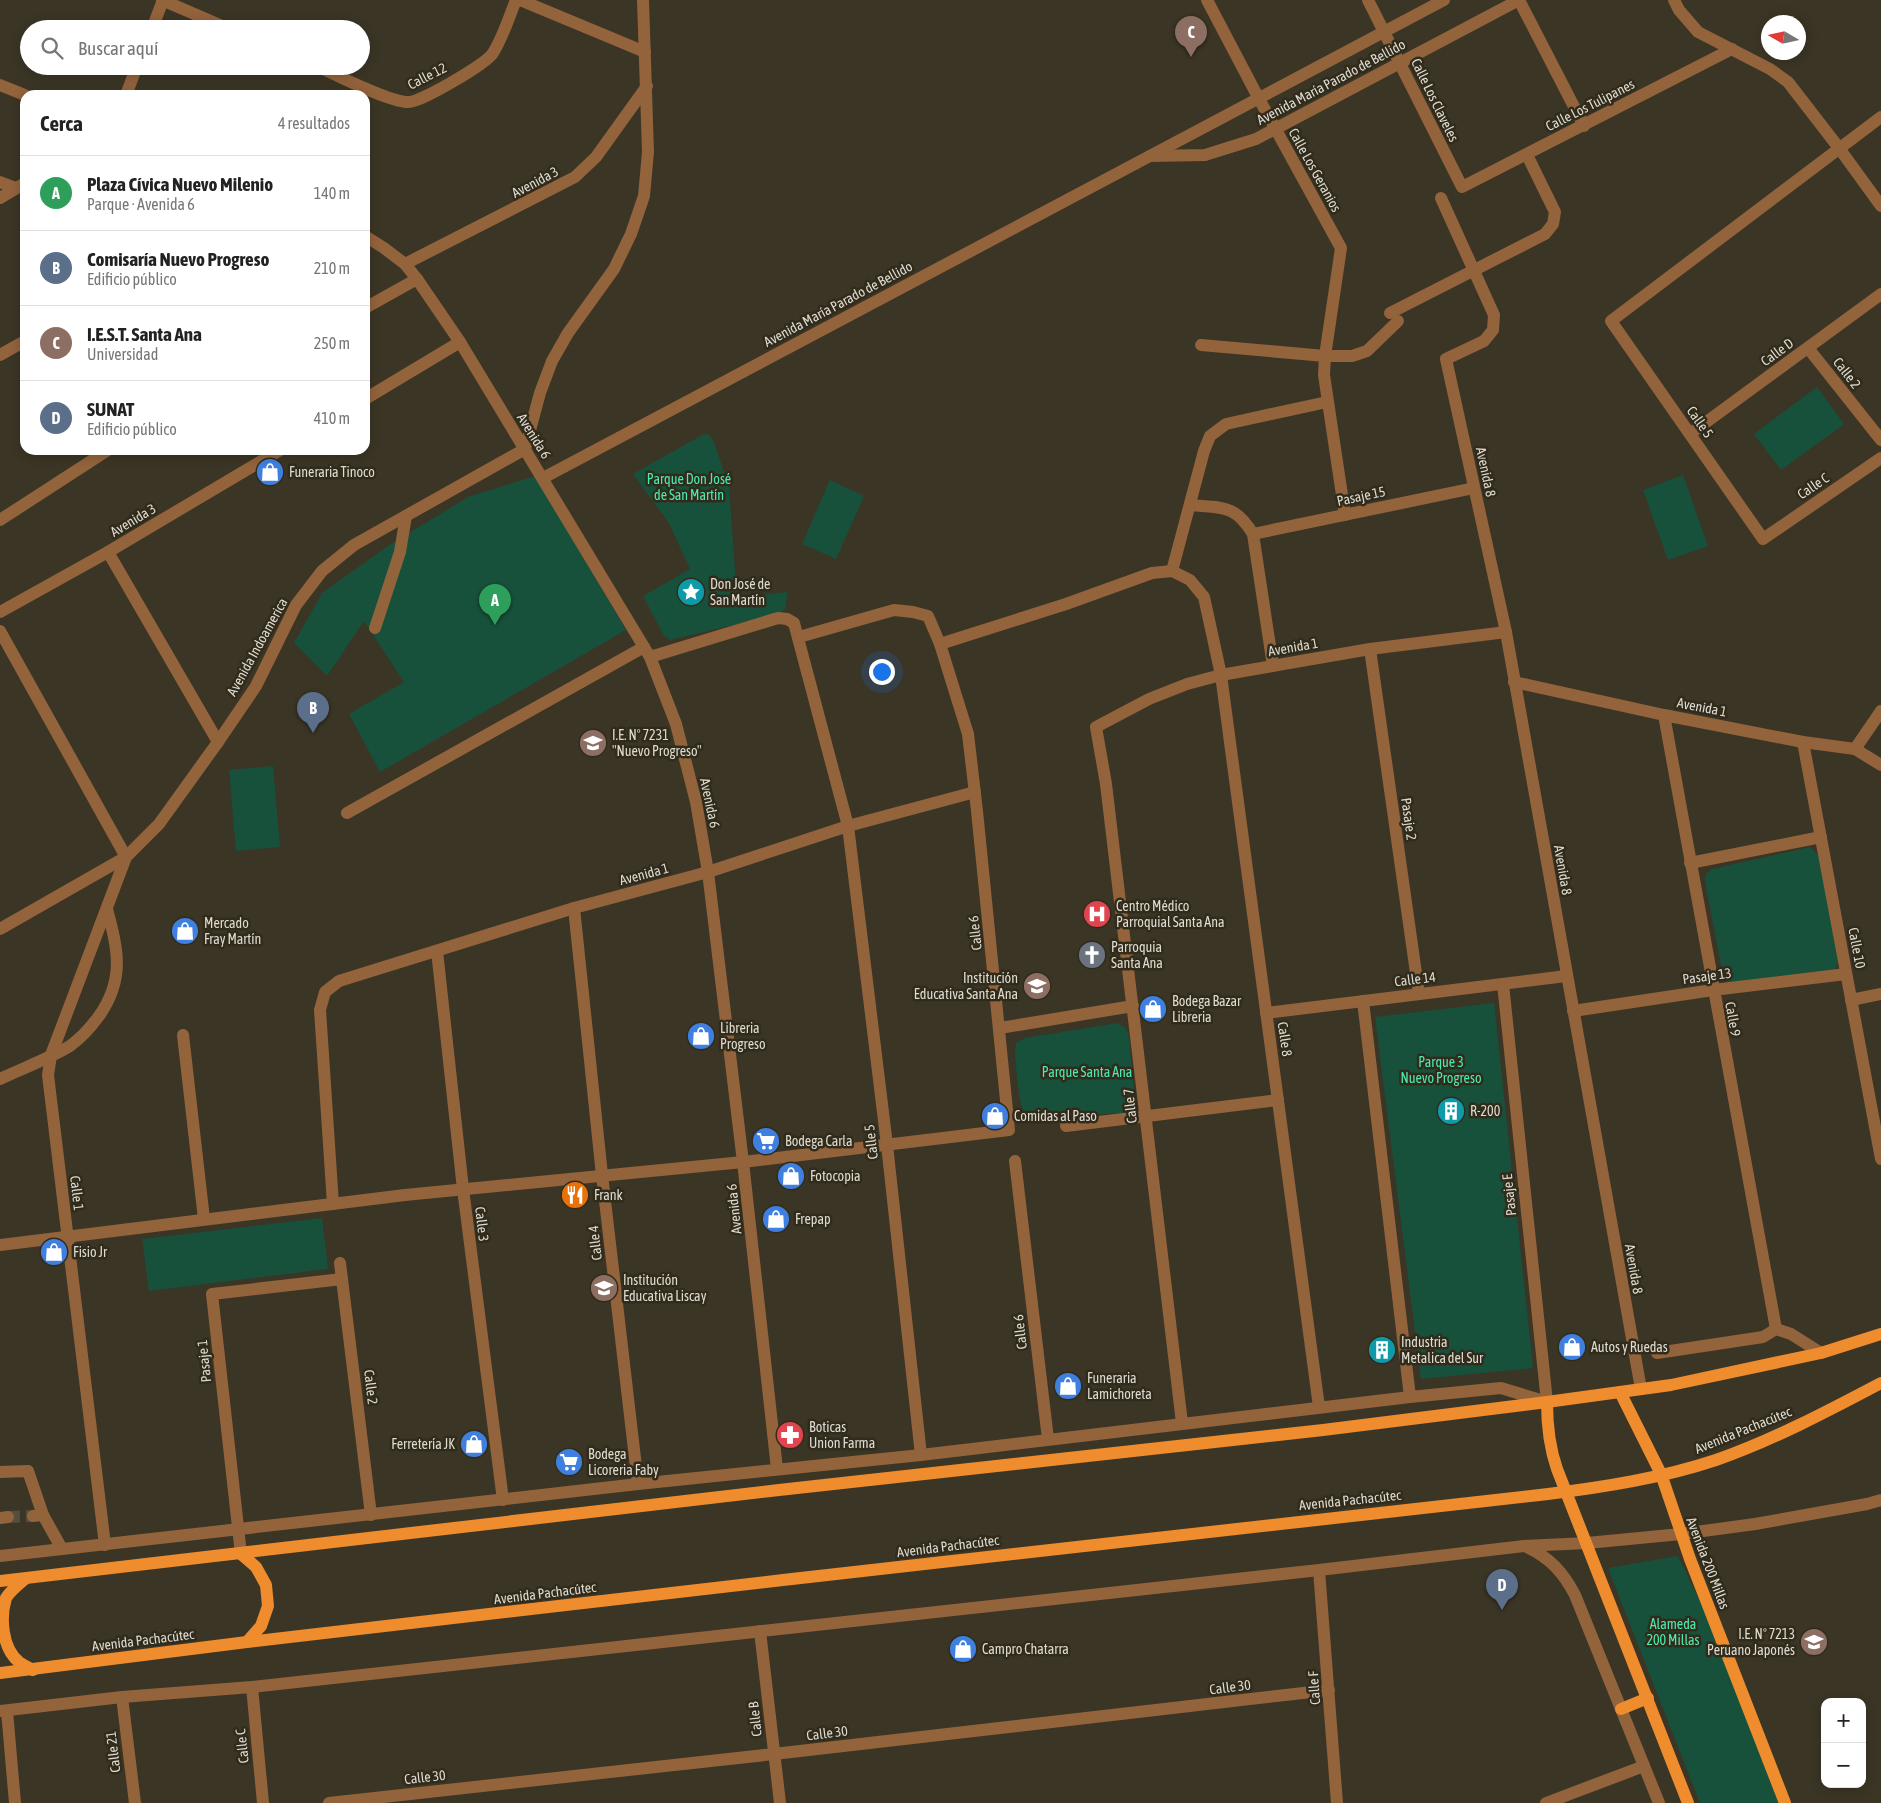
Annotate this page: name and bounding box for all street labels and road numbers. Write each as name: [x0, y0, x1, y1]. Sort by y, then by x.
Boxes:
street label: Avenida María Parado de Bellido: [1254, 36, 1408, 128]
street label: Calle Los Claveles: [1408, 56, 1462, 144]
street label: Calle 12: [405, 59, 449, 93]
street label: Calle Los Tulipanes: [1543, 76, 1637, 134]
street label: Calle Los Geranios: [1285, 125, 1345, 215]
street label: Avenida 3: [509, 163, 561, 201]
street label: Avenida María Parado de Bellido: [761, 258, 915, 350]
street label: Calle D: [1758, 335, 1796, 369]
street label: Calle 2: [1830, 354, 1864, 392]
street label: Calle 5: [1683, 403, 1717, 441]
street label: Avenida 6: [514, 410, 554, 462]
street label: Avenida 8: [1473, 446, 1499, 499]
street label: Calle C: [1794, 469, 1832, 502]
street label: Pasaje 15: [1335, 483, 1387, 509]
street label: Avenida 3: [107, 500, 159, 540]
street label: Avenida Indoamerica: [223, 595, 291, 699]
street label: Avenida 1: [1267, 635, 1319, 659]
street label: Avenida 1: [1676, 694, 1728, 720]
street label: Avenida 6: [697, 777, 723, 830]
street label: Pasaje 2: [1398, 797, 1420, 841]
street label: Avenida 8: [1551, 844, 1575, 897]
street label: Avenida 1: [618, 860, 670, 888]
street label: Calle 6: [965, 914, 985, 951]
street label: Calle 10: [1845, 926, 1869, 970]
street label: Pasaje 13: [1682, 965, 1732, 987]
street label: Calle 14: [1393, 968, 1437, 989]
street label: Calle 9: [1722, 1000, 1744, 1038]
street label: Calle 8: [1275, 1021, 1295, 1058]
street label: Calle 7: [1120, 1088, 1140, 1124]
street label: Calle 5: [861, 1124, 881, 1160]
street label: Pasaje E: [1499, 1173, 1519, 1217]
street label: Calle 1: [67, 1175, 87, 1211]
street label: Avenida 6: [723, 1183, 745, 1235]
street label: Calle 3: [472, 1206, 492, 1242]
street label: Calle 4: [585, 1224, 605, 1261]
street label: Avenida 8: [1622, 1243, 1646, 1296]
street label: Calle 6: [1010, 1313, 1030, 1350]
street label: Pasaje 1: [194, 1339, 214, 1383]
street label: Calle 2: [361, 1369, 381, 1405]
street label: Avenida Pachacútec: [1692, 1403, 1794, 1457]
street label: Avenida Pachacútec: [1298, 1487, 1403, 1513]
street label: Avenida 200 Millas: [1683, 1515, 1733, 1611]
street label: Avenida Pachacútec: [896, 1532, 1001, 1560]
street label: Avenida Pachacútec: [493, 1579, 598, 1607]
street label: Avenida Pachacútec: [91, 1626, 196, 1654]
street label: Calle F: [1305, 1670, 1323, 1706]
street label: Calle 30: [1208, 1676, 1252, 1697]
street label: Calle B: [745, 1700, 765, 1737]
street label: Calle 30: [805, 1722, 849, 1743]
street label: Calle C: [232, 1727, 252, 1764]
street label: Calle 21: [103, 1730, 123, 1774]
street label: Calle 30: [404, 1767, 447, 1787]

